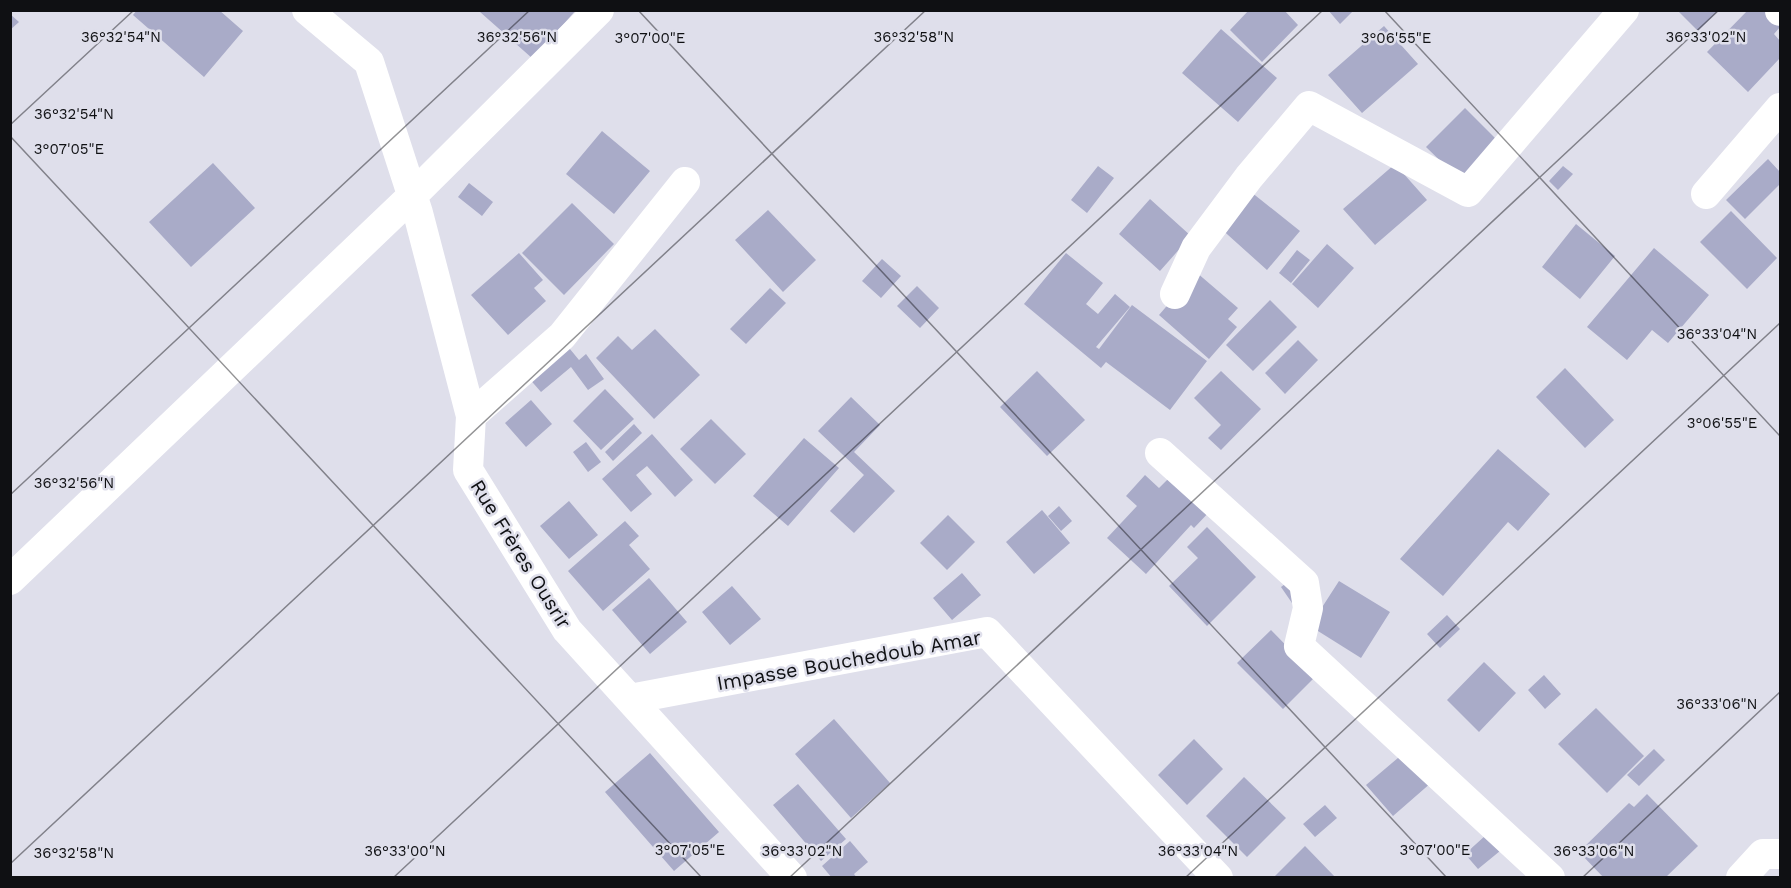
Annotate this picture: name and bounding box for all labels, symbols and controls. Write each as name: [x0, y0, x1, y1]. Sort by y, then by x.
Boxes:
text: 36°32'54"N: [81, 28, 161, 46]
text: 36°32'56"N: [477, 28, 557, 46]
text: 36°32'58"N: [874, 28, 954, 46]
text: 36°33'02"N: [1666, 28, 1746, 46]
text: 3°07'00"E: [615, 29, 685, 47]
text: 3°06'55"E: [1361, 29, 1431, 47]
text: 36°32'54"N: [34, 105, 114, 123]
text: 3°07'05"E: [34, 140, 104, 158]
text: 36°33'04"N: [1677, 325, 1757, 343]
text: 3°06'55"E: [1687, 414, 1757, 432]
text: 36°32'56"N: [34, 474, 114, 492]
street label: Rue Frères Ousrir: [466, 475, 576, 633]
street label: Impasse Bouchedoub Amar: [715, 625, 983, 695]
text: 36°33'06"N: [1676, 695, 1758, 713]
text: 3°07'05"E: [655, 841, 725, 859]
text: 3°07'00"E: [1400, 841, 1470, 859]
text: 36°33'00"N: [364, 842, 446, 860]
text: 36°33'02"N: [762, 842, 842, 860]
text: 36°33'04"N: [1158, 842, 1238, 860]
text: 36°33'06"N: [1553, 842, 1635, 860]
text: 36°32'58"N: [34, 844, 114, 862]

